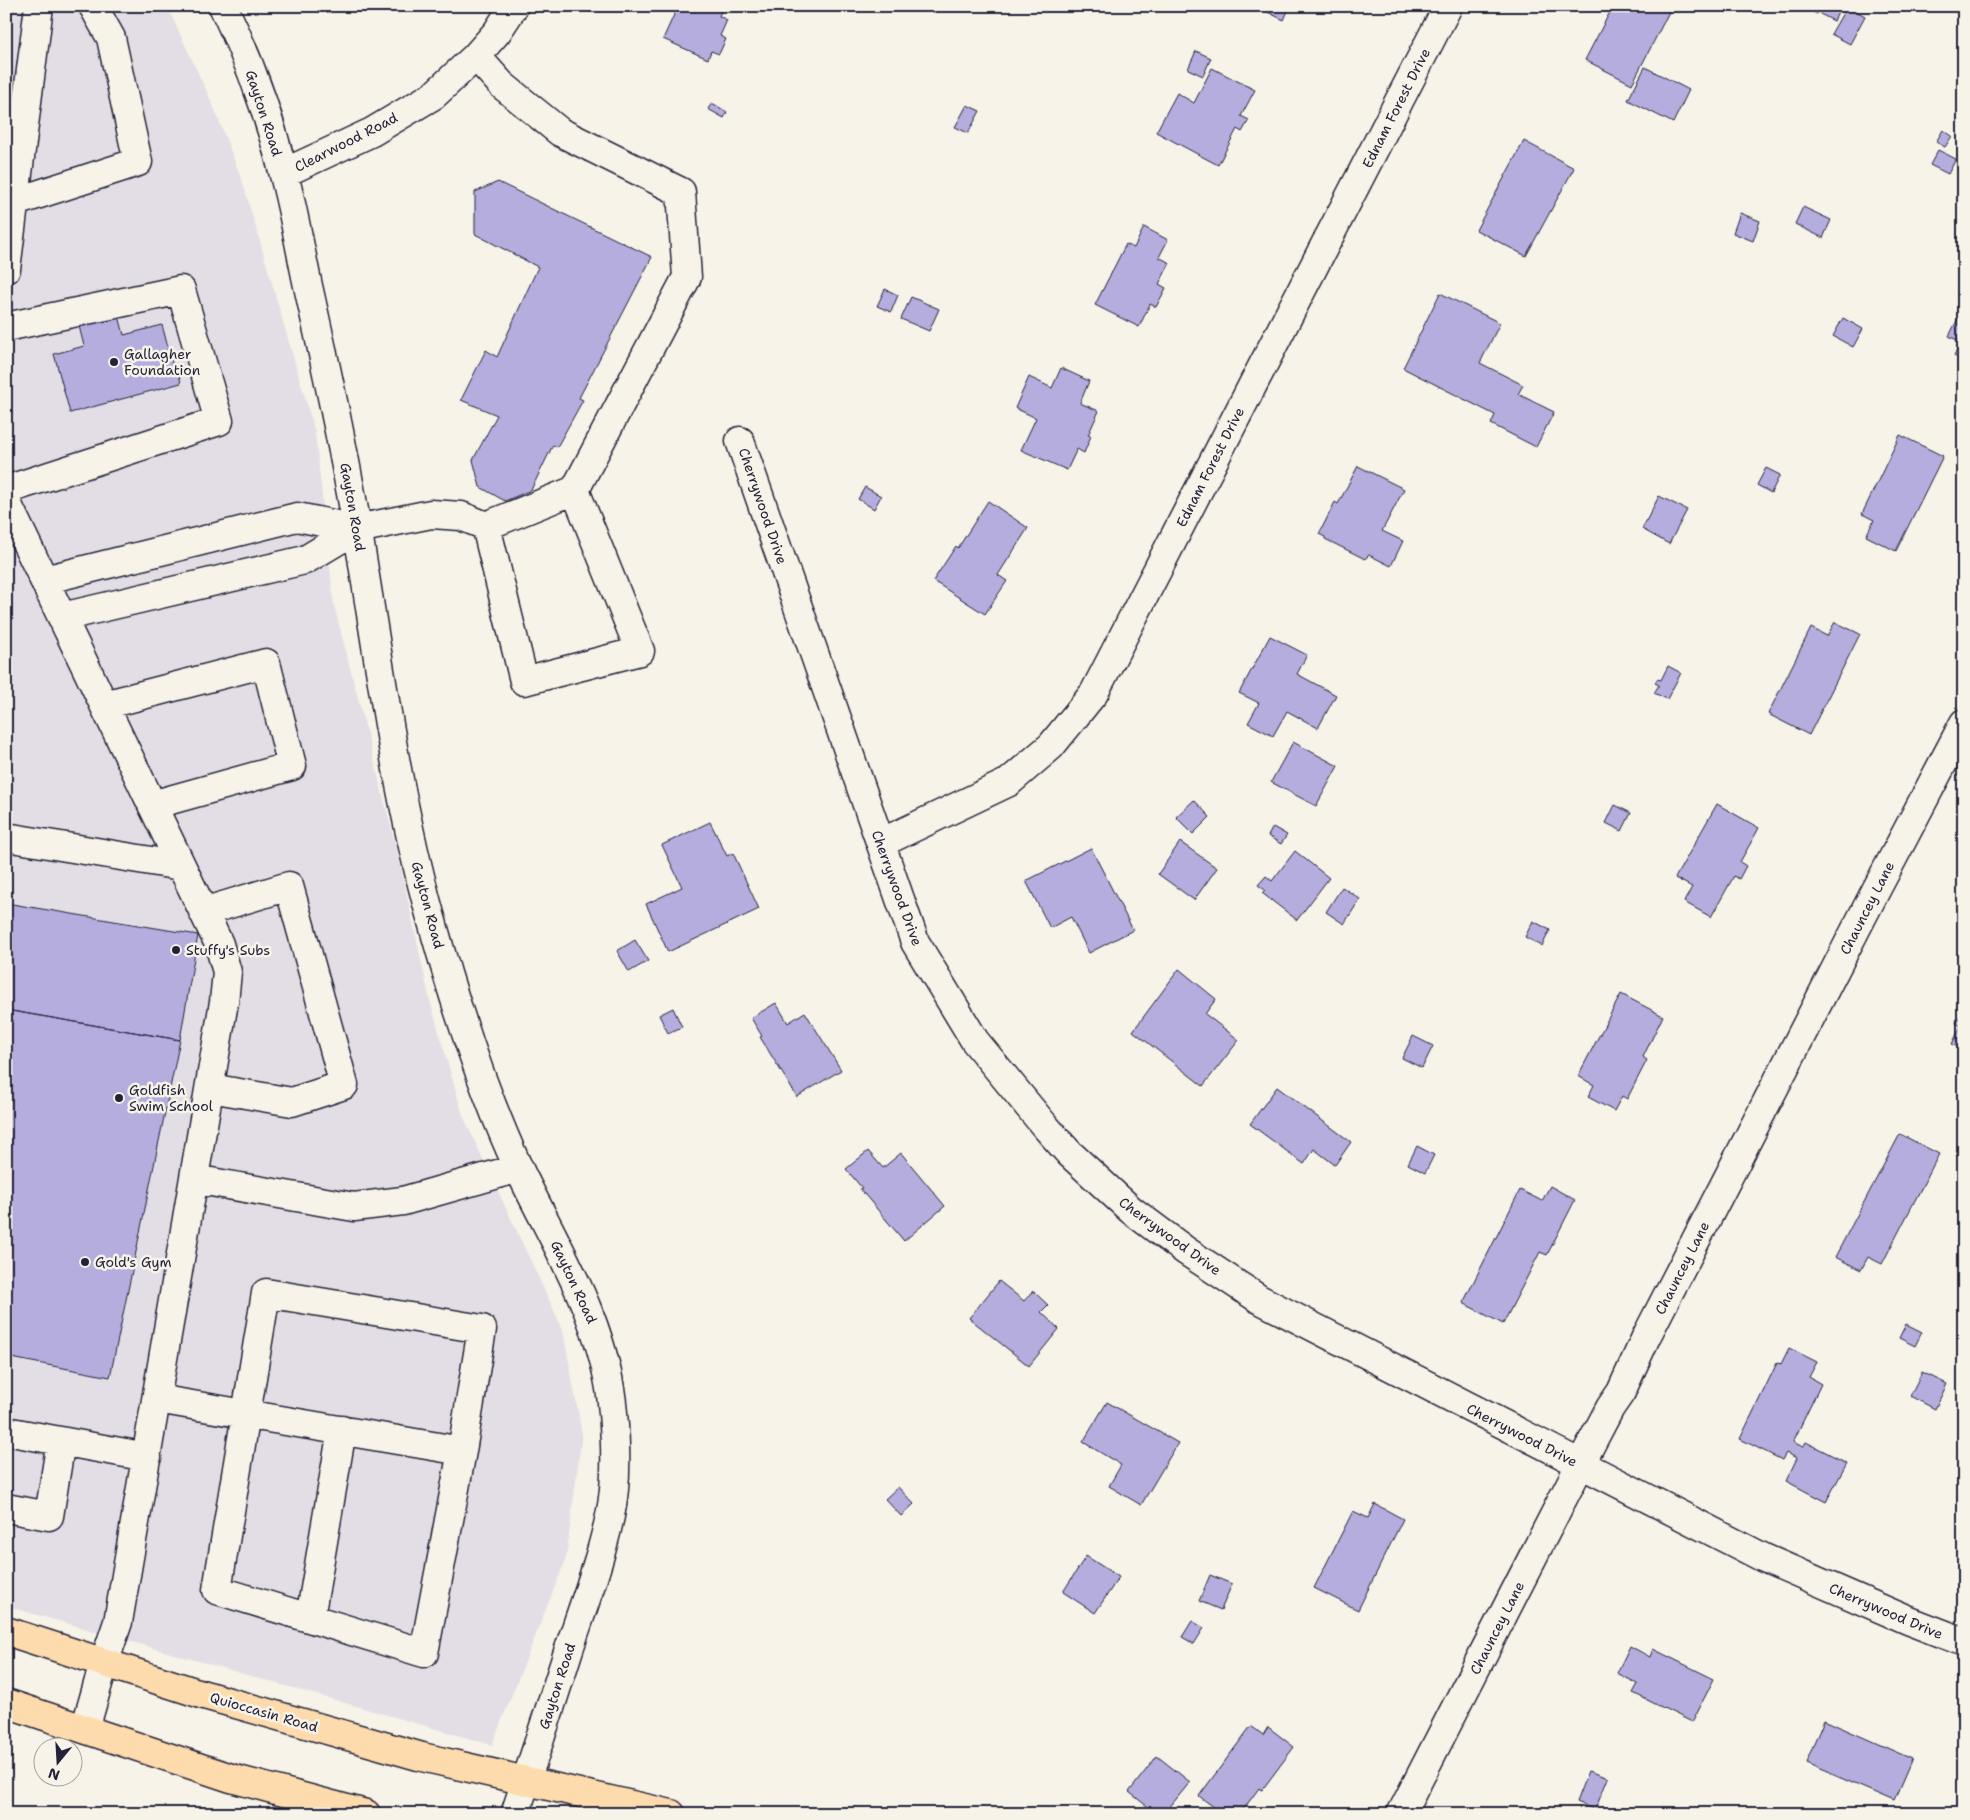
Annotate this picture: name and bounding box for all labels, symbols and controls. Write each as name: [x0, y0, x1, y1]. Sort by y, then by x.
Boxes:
street label: Ednam Forest Drive: [1358, 45, 1434, 171]
street label: Gayton Road: [242, 68, 286, 158]
street label: Clearwood Road: [291, 108, 401, 176]
place label: Gallagher Foundation: [124, 345, 201, 379]
marker: Gallagher Foundation: [108, 356, 120, 368]
street label: Ednam Forest Drive: [1172, 404, 1248, 530]
street label: Cherrywood Drive: [735, 445, 791, 567]
street label: Gayton Road: [336, 461, 370, 553]
street label: Cherrywood Drive: [868, 828, 926, 948]
street label: Chauncey Lane: [1836, 858, 1898, 958]
street label: Gayton Road: [408, 859, 448, 951]
place label: Stuffy's Subs: [186, 941, 270, 959]
marker: Stuffy's Subs: [170, 944, 182, 956]
place label: Goldfish Swim School: [129, 1081, 214, 1115]
marker: Goldfish Swim School: [113, 1092, 125, 1104]
street label: Cherrywood Drive: [1115, 1193, 1225, 1279]
street label: Chauncey Lane: [1651, 1218, 1713, 1318]
street label: Gayton Road: [547, 1238, 601, 1326]
place label: Gold's Gym: [95, 1253, 172, 1271]
marker: Gold's Gym: [79, 1256, 91, 1268]
street label: Cherrywood Drive: [1464, 1399, 1581, 1471]
street label: Chauncey Lane: [1466, 1578, 1528, 1678]
street label: Cherrywood Drive: [1826, 1579, 1946, 1643]
street label: Gayton Road: [535, 1641, 579, 1731]
street label: Quioccasin Road: [208, 1688, 320, 1736]
north arrow: [32, 1738, 82, 1788]
text: N: [46, 1764, 62, 1785]

